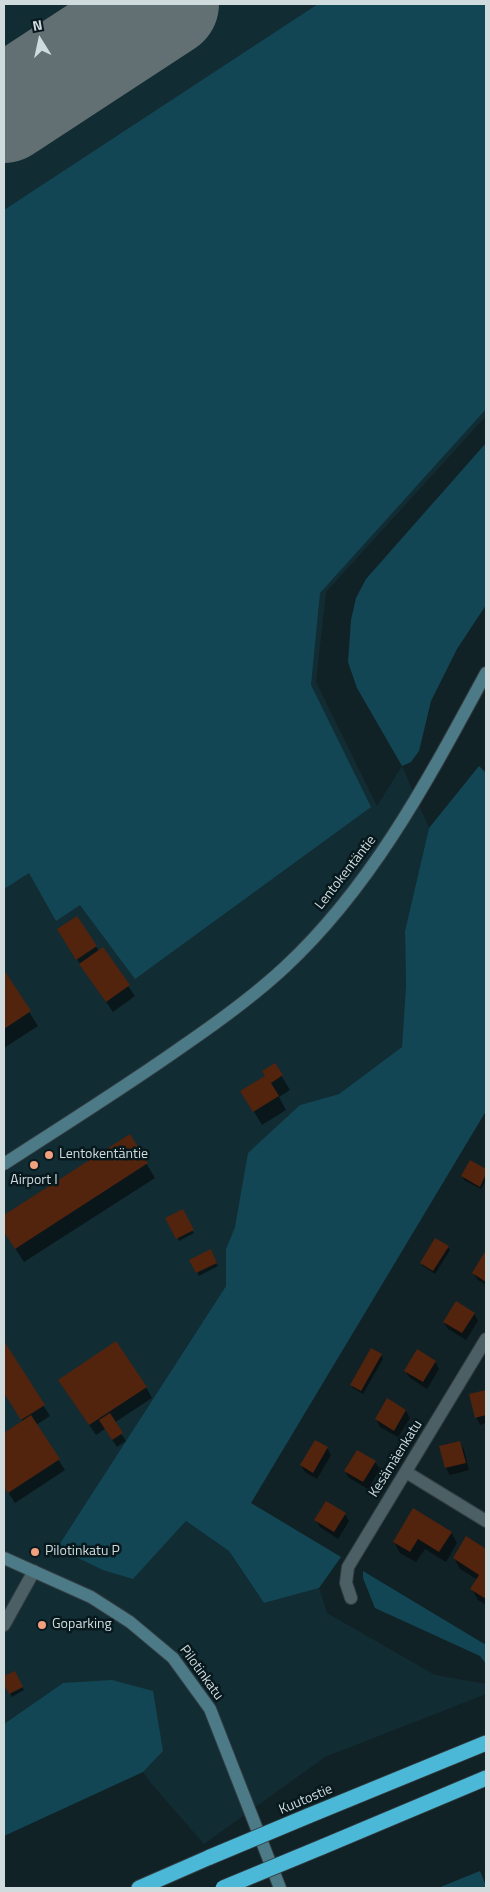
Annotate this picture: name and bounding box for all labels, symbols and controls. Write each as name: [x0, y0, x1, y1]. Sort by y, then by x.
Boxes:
text: N: [31, 14, 44, 36]
north arrow: [15, 15, 65, 65]
street label: Lentokentäntie: [312, 833, 380, 913]
place label: Lentokentäntie: [59, 1147, 148, 1163]
marker: Lentokentäntie: [43, 1149, 55, 1161]
marker: Airport I: [28, 1159, 40, 1171]
place label: Airport I: [10, 1173, 58, 1189]
street label: Kesämäenkatu: [366, 1417, 426, 1501]
place label: Pilotinkatu P: [45, 1544, 120, 1560]
marker: Pilotinkatu P: [29, 1546, 41, 1558]
place label: Goparking: [52, 1617, 112, 1633]
marker: Goparking: [36, 1619, 48, 1631]
street label: Pilotinkatu: [176, 1642, 226, 1704]
street label: Kuutostie: [277, 1781, 335, 1819]

